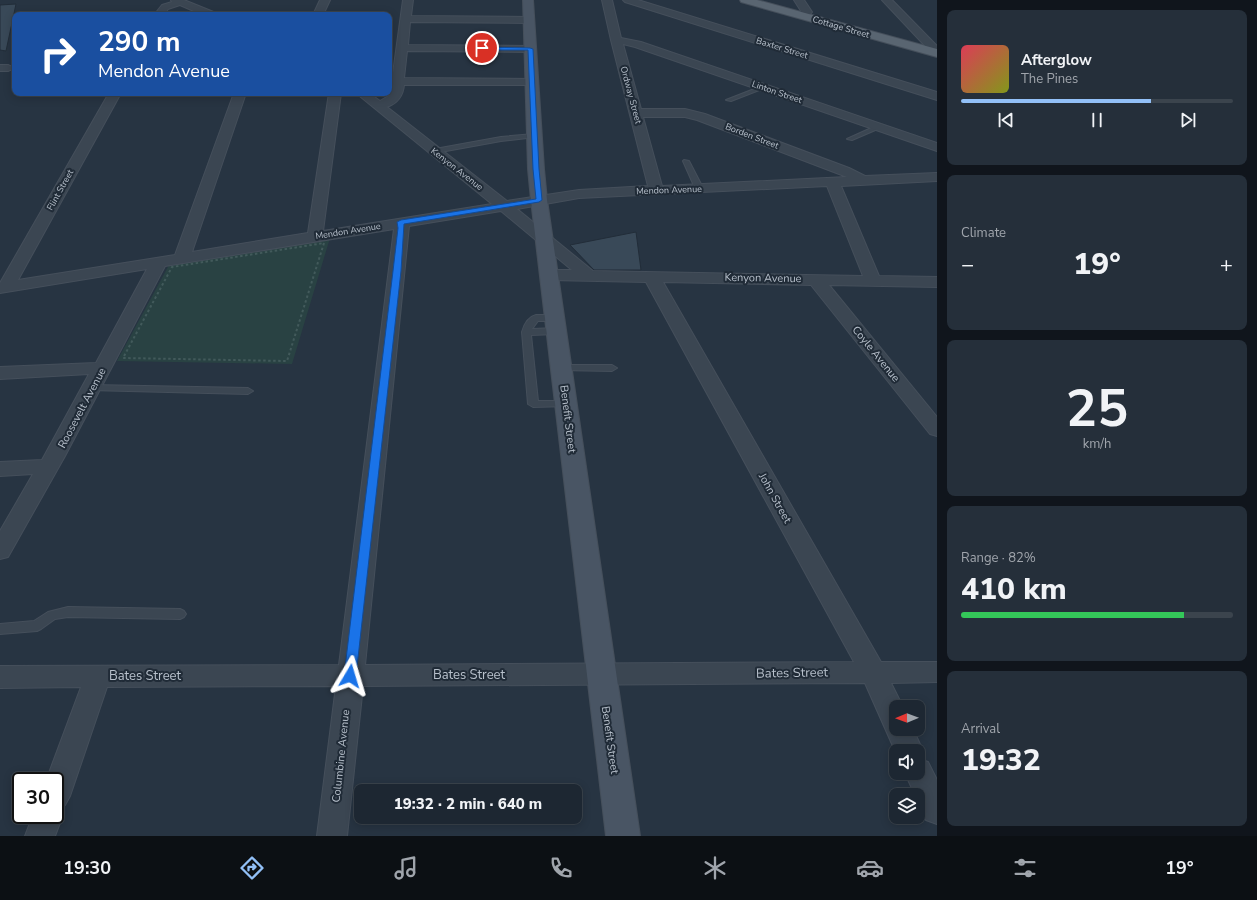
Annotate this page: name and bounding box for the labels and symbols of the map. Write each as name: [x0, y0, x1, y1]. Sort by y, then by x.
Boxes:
street label: Cottage Street: [811, 13, 872, 41]
pin: [465, 31, 499, 65]
street label: Baxter Street: [755, 34, 810, 62]
street label: Ordway Street: [618, 65, 645, 126]
street label: Linton Street: [750, 78, 804, 106]
street label: Borden Street: [724, 120, 781, 152]
street label: Kenyon Avenue: [428, 145, 486, 193]
street label: Flint Street: [44, 167, 77, 213]
street label: Mendon Avenue: [636, 183, 702, 197]
street label: Mendon Avenue: [315, 220, 382, 242]
street label: Kenyon Avenue: [724, 270, 802, 286]
street label: Coyle Avenue: [849, 323, 903, 385]
street label: Roosevelt Avenue: [54, 365, 110, 451]
street label: Benefit Street: [556, 384, 580, 454]
street label: John Street: [755, 469, 795, 526]
position arrow: [329, 655, 371, 697]
street label: Bates Street: [756, 663, 829, 683]
street label: Bates Street: [433, 666, 506, 684]
street label: Bates Street: [109, 667, 182, 685]
north arrow: [889, 700, 925, 736]
street label: Benefit Street: [598, 705, 622, 775]
street label: Columbine Avenue: [329, 709, 353, 803]
speed limit sign: 30: [12, 772, 64, 824]

